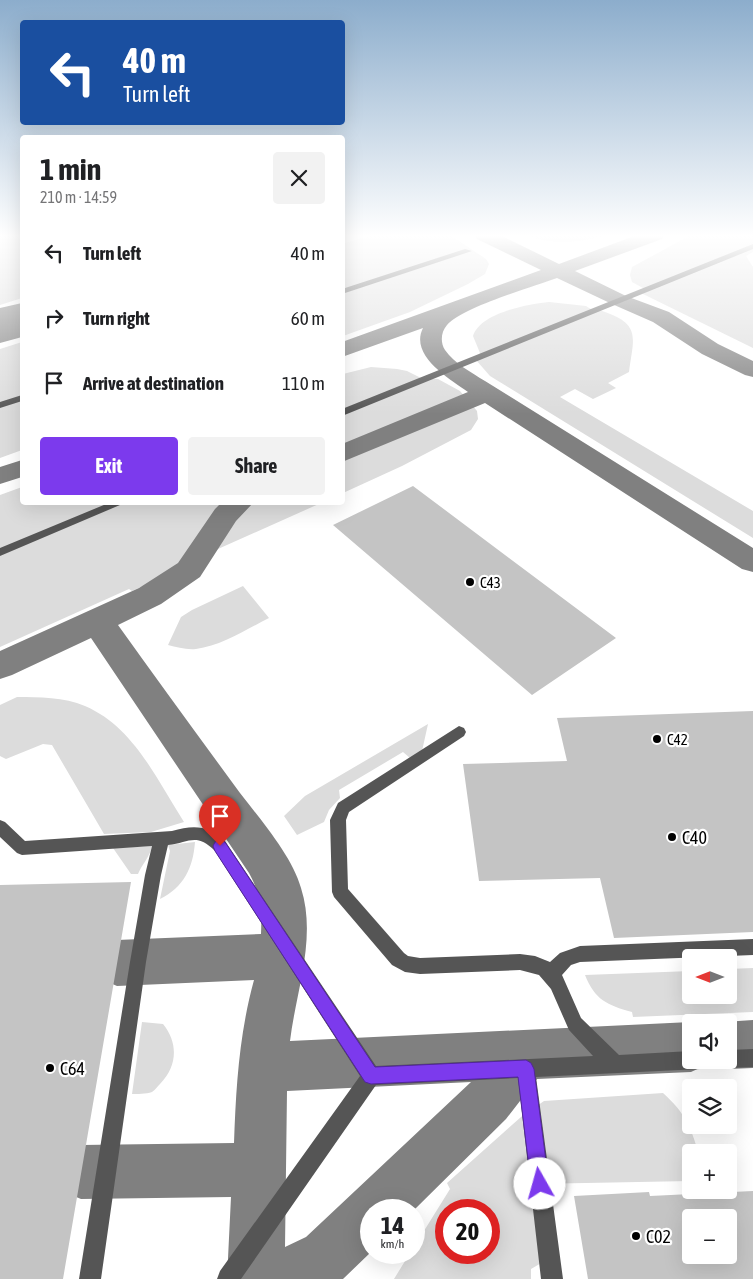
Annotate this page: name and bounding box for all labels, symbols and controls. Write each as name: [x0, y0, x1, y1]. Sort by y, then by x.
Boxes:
icon: left: [40, 40, 105, 105]
text: 40 m: [123, 40, 186, 80]
text: Turn left: [123, 81, 190, 107]
text: 1 min: [40, 152, 101, 186]
button: close: [273, 152, 325, 204]
text: 210 m · 14:59: [40, 188, 117, 206]
icon: left: [40, 239, 68, 267]
text: Turn left: [83, 242, 141, 264]
text: 40 m: [291, 242, 325, 264]
icon: right: [40, 304, 68, 332]
text: Turn right: [83, 307, 150, 329]
text: 60 m: [291, 307, 325, 329]
icon: arrive: [40, 369, 68, 397]
text: Arrive at destination: [83, 372, 224, 394]
text: 110 m: [282, 372, 325, 394]
button: Exit: [40, 437, 178, 495]
button: Share: [188, 437, 325, 495]
place label: C43: [480, 574, 501, 591]
marker: C43: [464, 576, 476, 588]
place label: C42: [667, 731, 688, 748]
marker: C42: [651, 733, 663, 745]
pin: [199, 795, 241, 846]
icon: arrive: [206, 802, 234, 830]
place label: C40: [682, 827, 707, 848]
marker: C40: [666, 831, 678, 843]
north arrow: [682, 949, 738, 1004]
map controls: [682, 949, 737, 1264]
button: sound: [682, 1014, 737, 1069]
place label: C64: [60, 1058, 85, 1079]
marker: C64: [44, 1062, 56, 1074]
button: layers: [682, 1079, 737, 1134]
button: +: [682, 1144, 737, 1199]
position arrow: [513, 1157, 565, 1209]
speed limit sign: 20: [435, 1199, 500, 1264]
button: −: [682, 1209, 737, 1264]
text: 14: [381, 1211, 404, 1239]
place label: C02: [646, 1226, 671, 1247]
marker: C02: [630, 1230, 642, 1242]
text: km/h: [381, 1237, 404, 1251]

